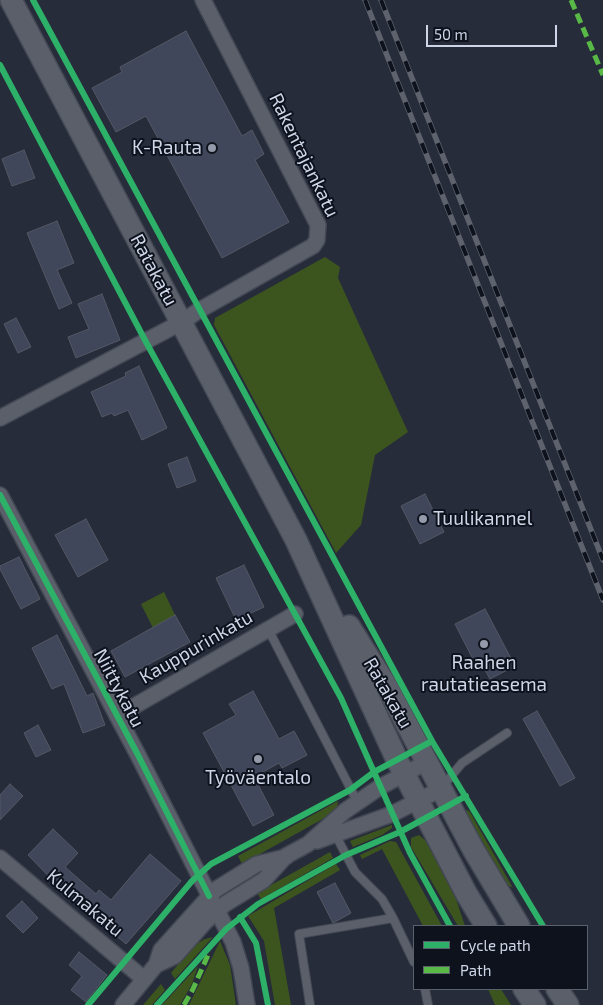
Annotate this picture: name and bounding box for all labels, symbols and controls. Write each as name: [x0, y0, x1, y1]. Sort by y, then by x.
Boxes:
scale bar: [428, 15, 559, 47]
text: 50 m: [434, 25, 468, 43]
street label: Rakentajankatu: [264, 89, 344, 221]
place label: K-Rauta: [132, 137, 202, 159]
marker: K-Rauta: [206, 142, 218, 154]
street label: Ratakatu: [126, 230, 182, 310]
place label: Tuulikannel: [433, 508, 532, 530]
marker: Tuulikannel: [417, 513, 429, 525]
street label: Kauppurinkatu: [135, 605, 257, 689]
marker: Raahen rautatieasema: [478, 638, 490, 650]
street label: Niittykatu: [89, 645, 149, 731]
place label: Raahen rautatieasema: [421, 652, 547, 696]
street label: Ratakatu: [359, 654, 417, 732]
marker: Työväentalo: [252, 753, 264, 765]
place label: Työväentalo: [205, 767, 311, 789]
street label: Kulmakatu: [42, 864, 128, 942]
legend: [413, 925, 588, 990]
text: Cycle path: [460, 936, 531, 954]
text: Path: [460, 961, 491, 979]

